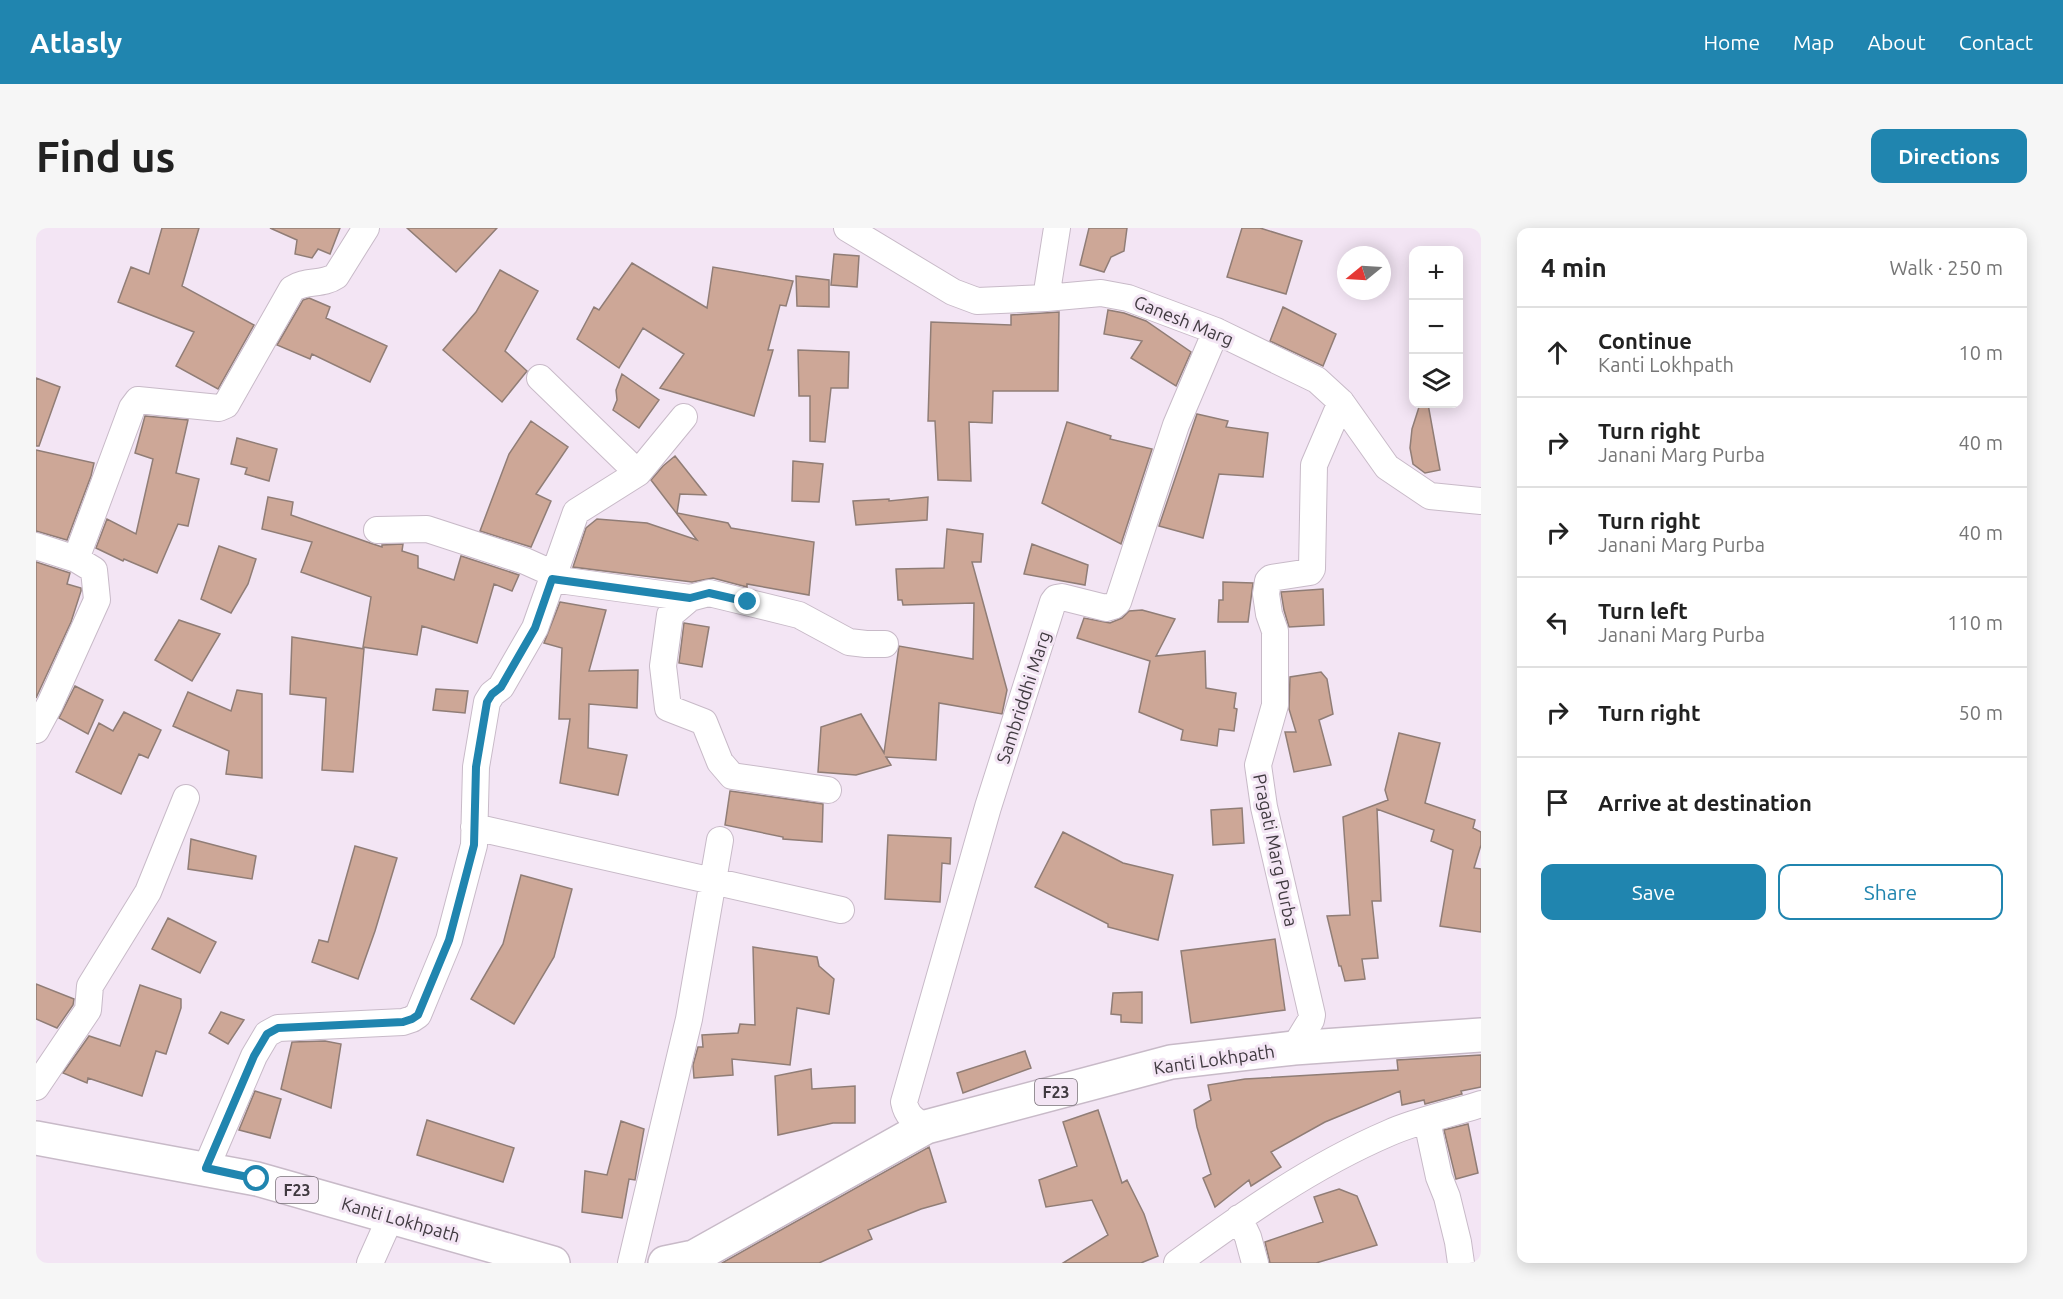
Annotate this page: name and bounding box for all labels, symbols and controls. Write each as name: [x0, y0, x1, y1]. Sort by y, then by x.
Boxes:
text: Atlasly: [30, 27, 122, 58]
text: Home: [1703, 30, 1760, 54]
text: Map: [1793, 30, 1834, 54]
text: About: [1867, 30, 1926, 54]
text: Contact: [1959, 30, 2033, 54]
button: Directions: [1871, 129, 2027, 183]
text: Find us: [36, 133, 175, 180]
north arrow: [1337, 246, 1391, 300]
map controls: [1409, 246, 1463, 408]
button: +: [1409, 246, 1463, 300]
text: 4 min: [1541, 253, 1607, 282]
text: Walk · 250 m: [1890, 256, 2003, 279]
street label: Ganesh Marg: [1131, 291, 1237, 349]
button: −: [1409, 300, 1463, 354]
text: Continue: [1598, 328, 1692, 353]
icon: ahead: [1541, 336, 1574, 369]
text: 10 m: [1959, 341, 2003, 364]
text: Kanti Lokhpath: [1598, 353, 1734, 376]
button: layers: [1409, 354, 1463, 408]
text: Turn right: [1598, 418, 1700, 443]
icon: right: [1541, 426, 1574, 459]
text: 40 m: [1959, 431, 2003, 454]
text: Janani Marg Purba: [1598, 443, 1765, 466]
text: Turn right: [1598, 508, 1700, 533]
icon: right: [1541, 516, 1574, 549]
text: 40 m: [1959, 521, 2003, 544]
text: Janani Marg Purba: [1598, 533, 1765, 556]
route end: [734, 588, 760, 614]
text: Turn left: [1598, 598, 1688, 623]
icon: left: [1541, 606, 1574, 639]
text: 110 m: [1947, 611, 2003, 634]
text: Janani Marg Purba: [1598, 623, 1765, 646]
street label: Sambriddhi Marg: [992, 628, 1054, 766]
icon: right: [1541, 696, 1574, 729]
text: Turn right: [1598, 700, 1700, 725]
text: 50 m: [1959, 701, 2003, 724]
street label: Pragati Marg Purba: [1250, 772, 1302, 928]
icon: arrive: [1541, 786, 1574, 819]
text: Arrive at destination: [1598, 790, 1812, 815]
button: Save: [1541, 864, 1766, 920]
button: Share: [1778, 864, 2003, 920]
street label: Kanti Lokhpath: [1152, 1041, 1276, 1077]
road number: F23: [1035, 1079, 1077, 1105]
route start: [243, 1165, 269, 1191]
road number: F23: [276, 1177, 318, 1203]
street label: Kanti Lokhpath: [339, 1193, 463, 1245]

